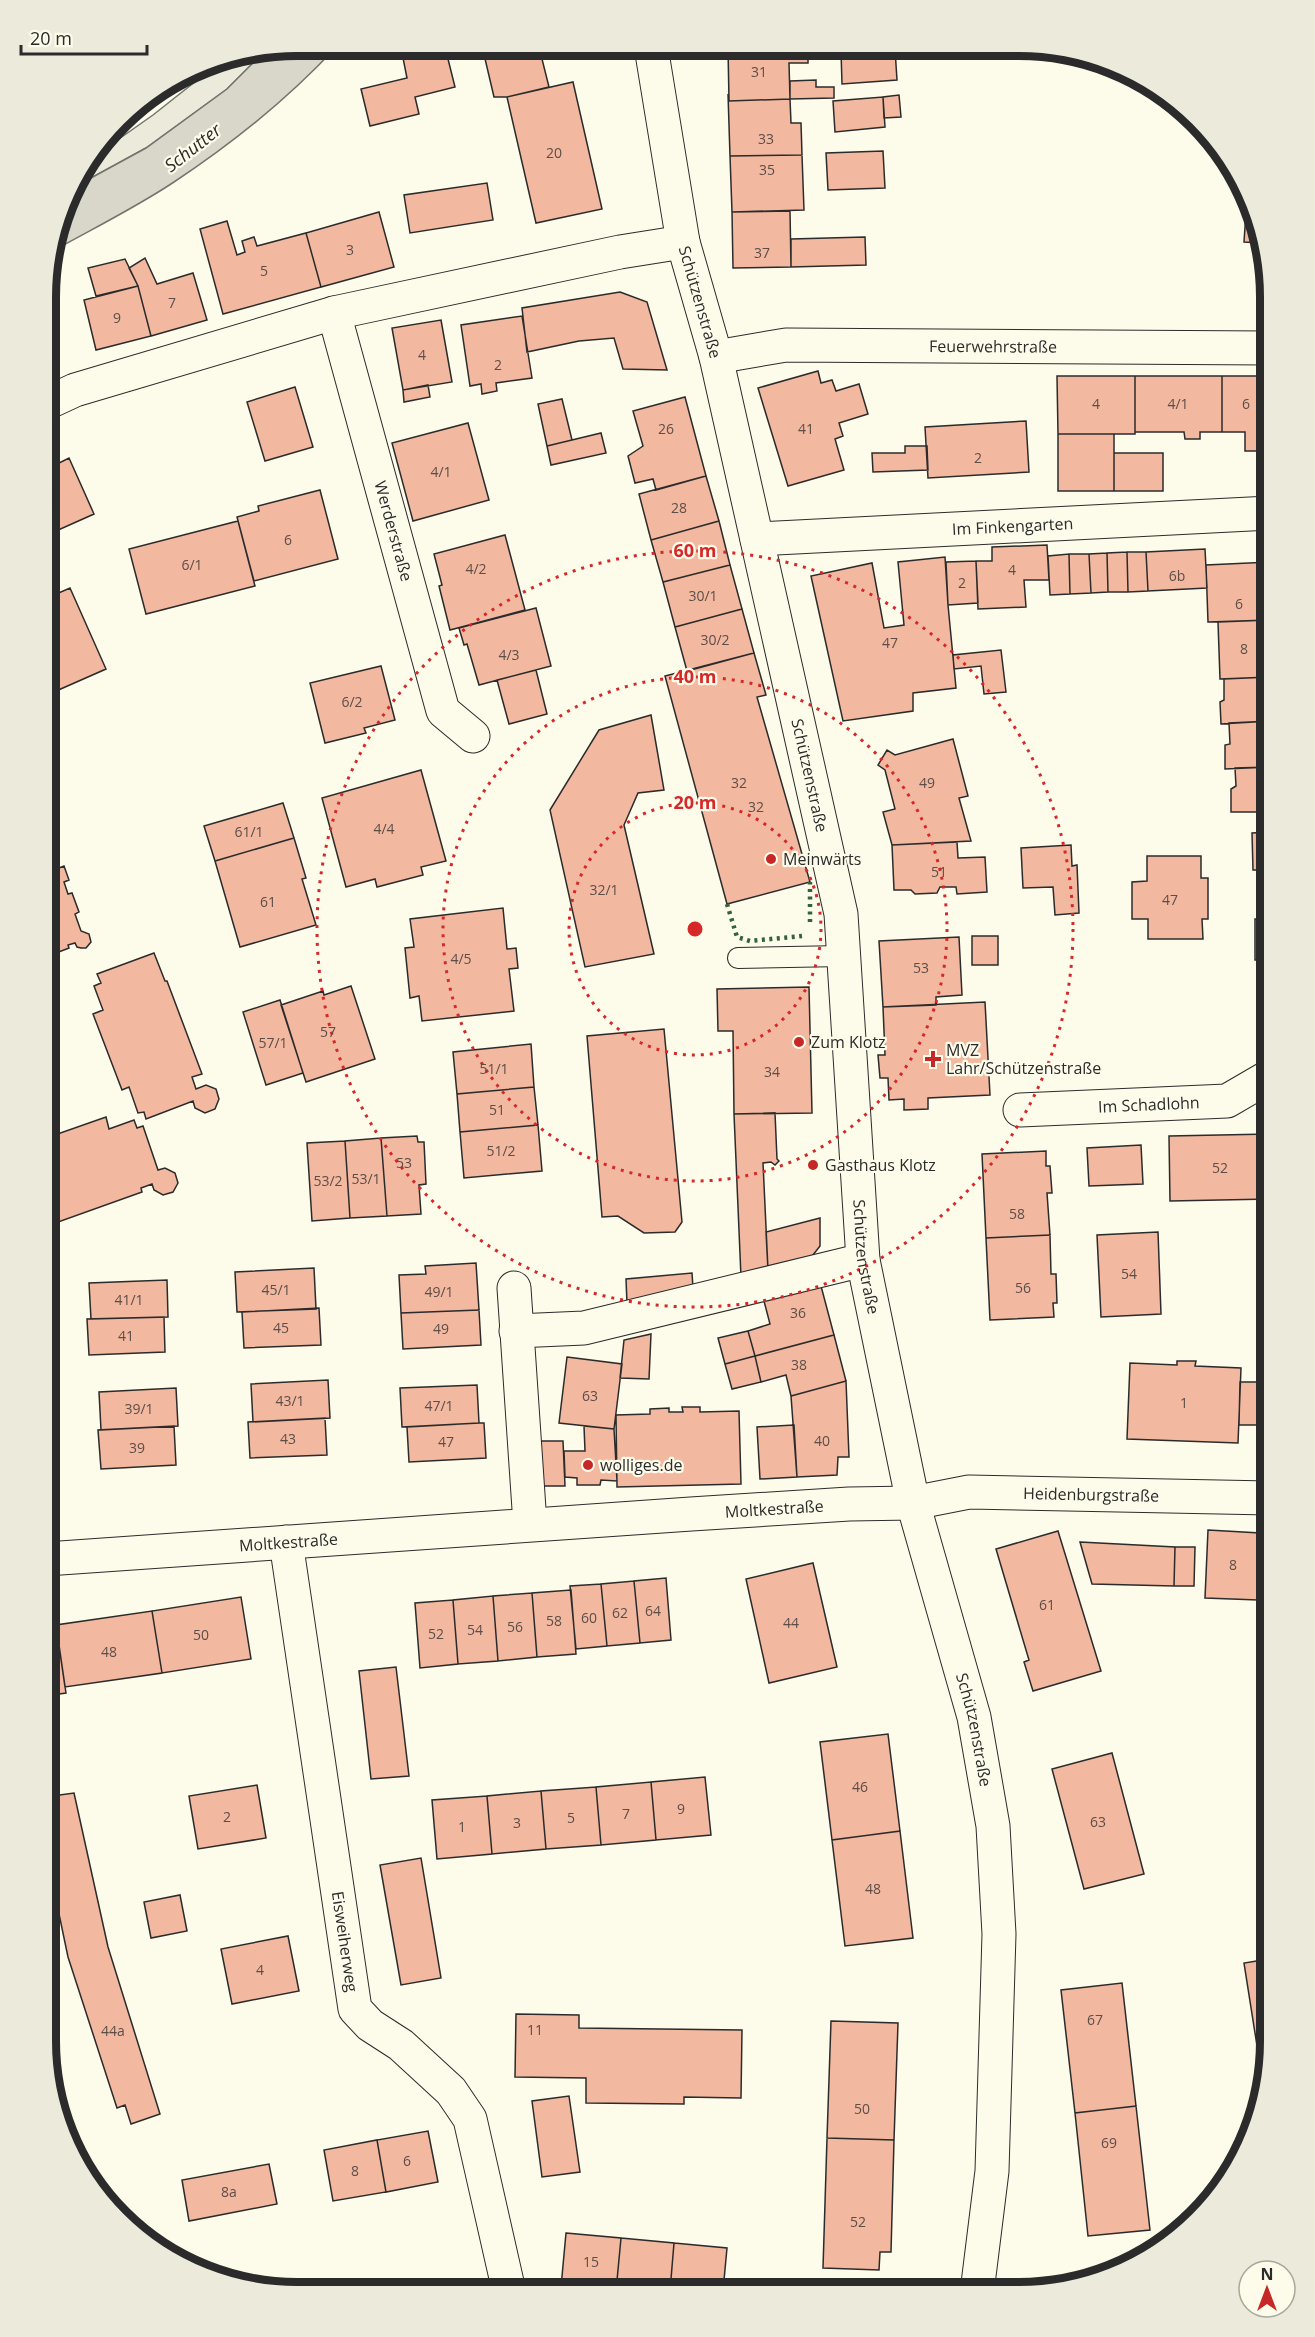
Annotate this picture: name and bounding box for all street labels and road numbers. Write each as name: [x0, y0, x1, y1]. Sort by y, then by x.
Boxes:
street label: Schützenstraße: [674, 243, 727, 361]
street label: Feuerwehrstraße: [929, 335, 1057, 358]
street label: Werderstraße: [369, 478, 418, 584]
street label: Im Finkengarten: [951, 512, 1074, 540]
street label: Schützenstraße: [786, 716, 833, 834]
street label: Im Schadlohn: [1098, 1091, 1200, 1118]
street label: Schützenstraße: [848, 1199, 885, 1316]
street label: Heidenburgstraße: [1023, 1482, 1159, 1507]
street label: Moltkestraße: [724, 1495, 824, 1523]
street label: Moltkestraße: [238, 1528, 339, 1557]
street label: Schützenstraße: [951, 1670, 997, 1788]
street label: Eisweiherweg: [327, 1890, 363, 1994]

